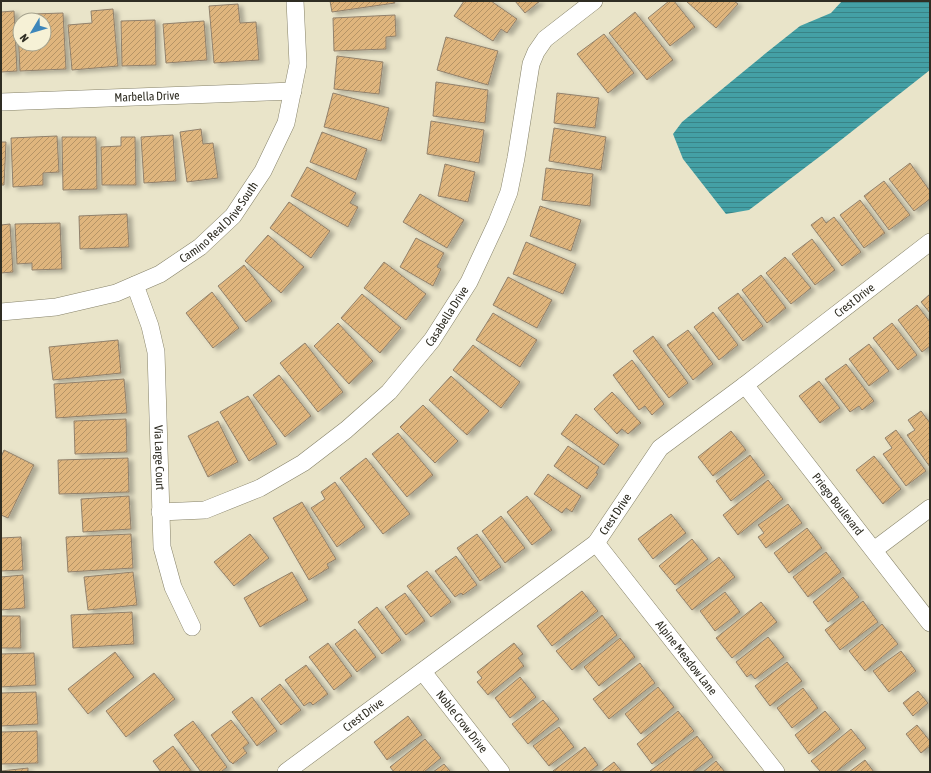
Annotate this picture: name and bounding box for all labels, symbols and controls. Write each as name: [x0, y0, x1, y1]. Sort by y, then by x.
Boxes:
north arrow: [12, 12, 52, 52]
text: N: [17, 32, 31, 44]
street label: Marbella Drive: [114, 88, 180, 105]
street label: Camino Real Drive South: [177, 179, 261, 266]
street label: Crest Drive: [831, 281, 877, 320]
street label: Casabella Drive: [422, 284, 471, 350]
street label: Via Large Court: [151, 425, 167, 491]
street label: Priego Boulevard: [809, 470, 866, 538]
street label: Crest Drive: [596, 491, 634, 538]
street label: Alpine Meadow Lane: [653, 618, 720, 698]
street label: Noble Crow Drive: [433, 688, 490, 756]
street label: Crest Drive: [340, 695, 386, 735]

